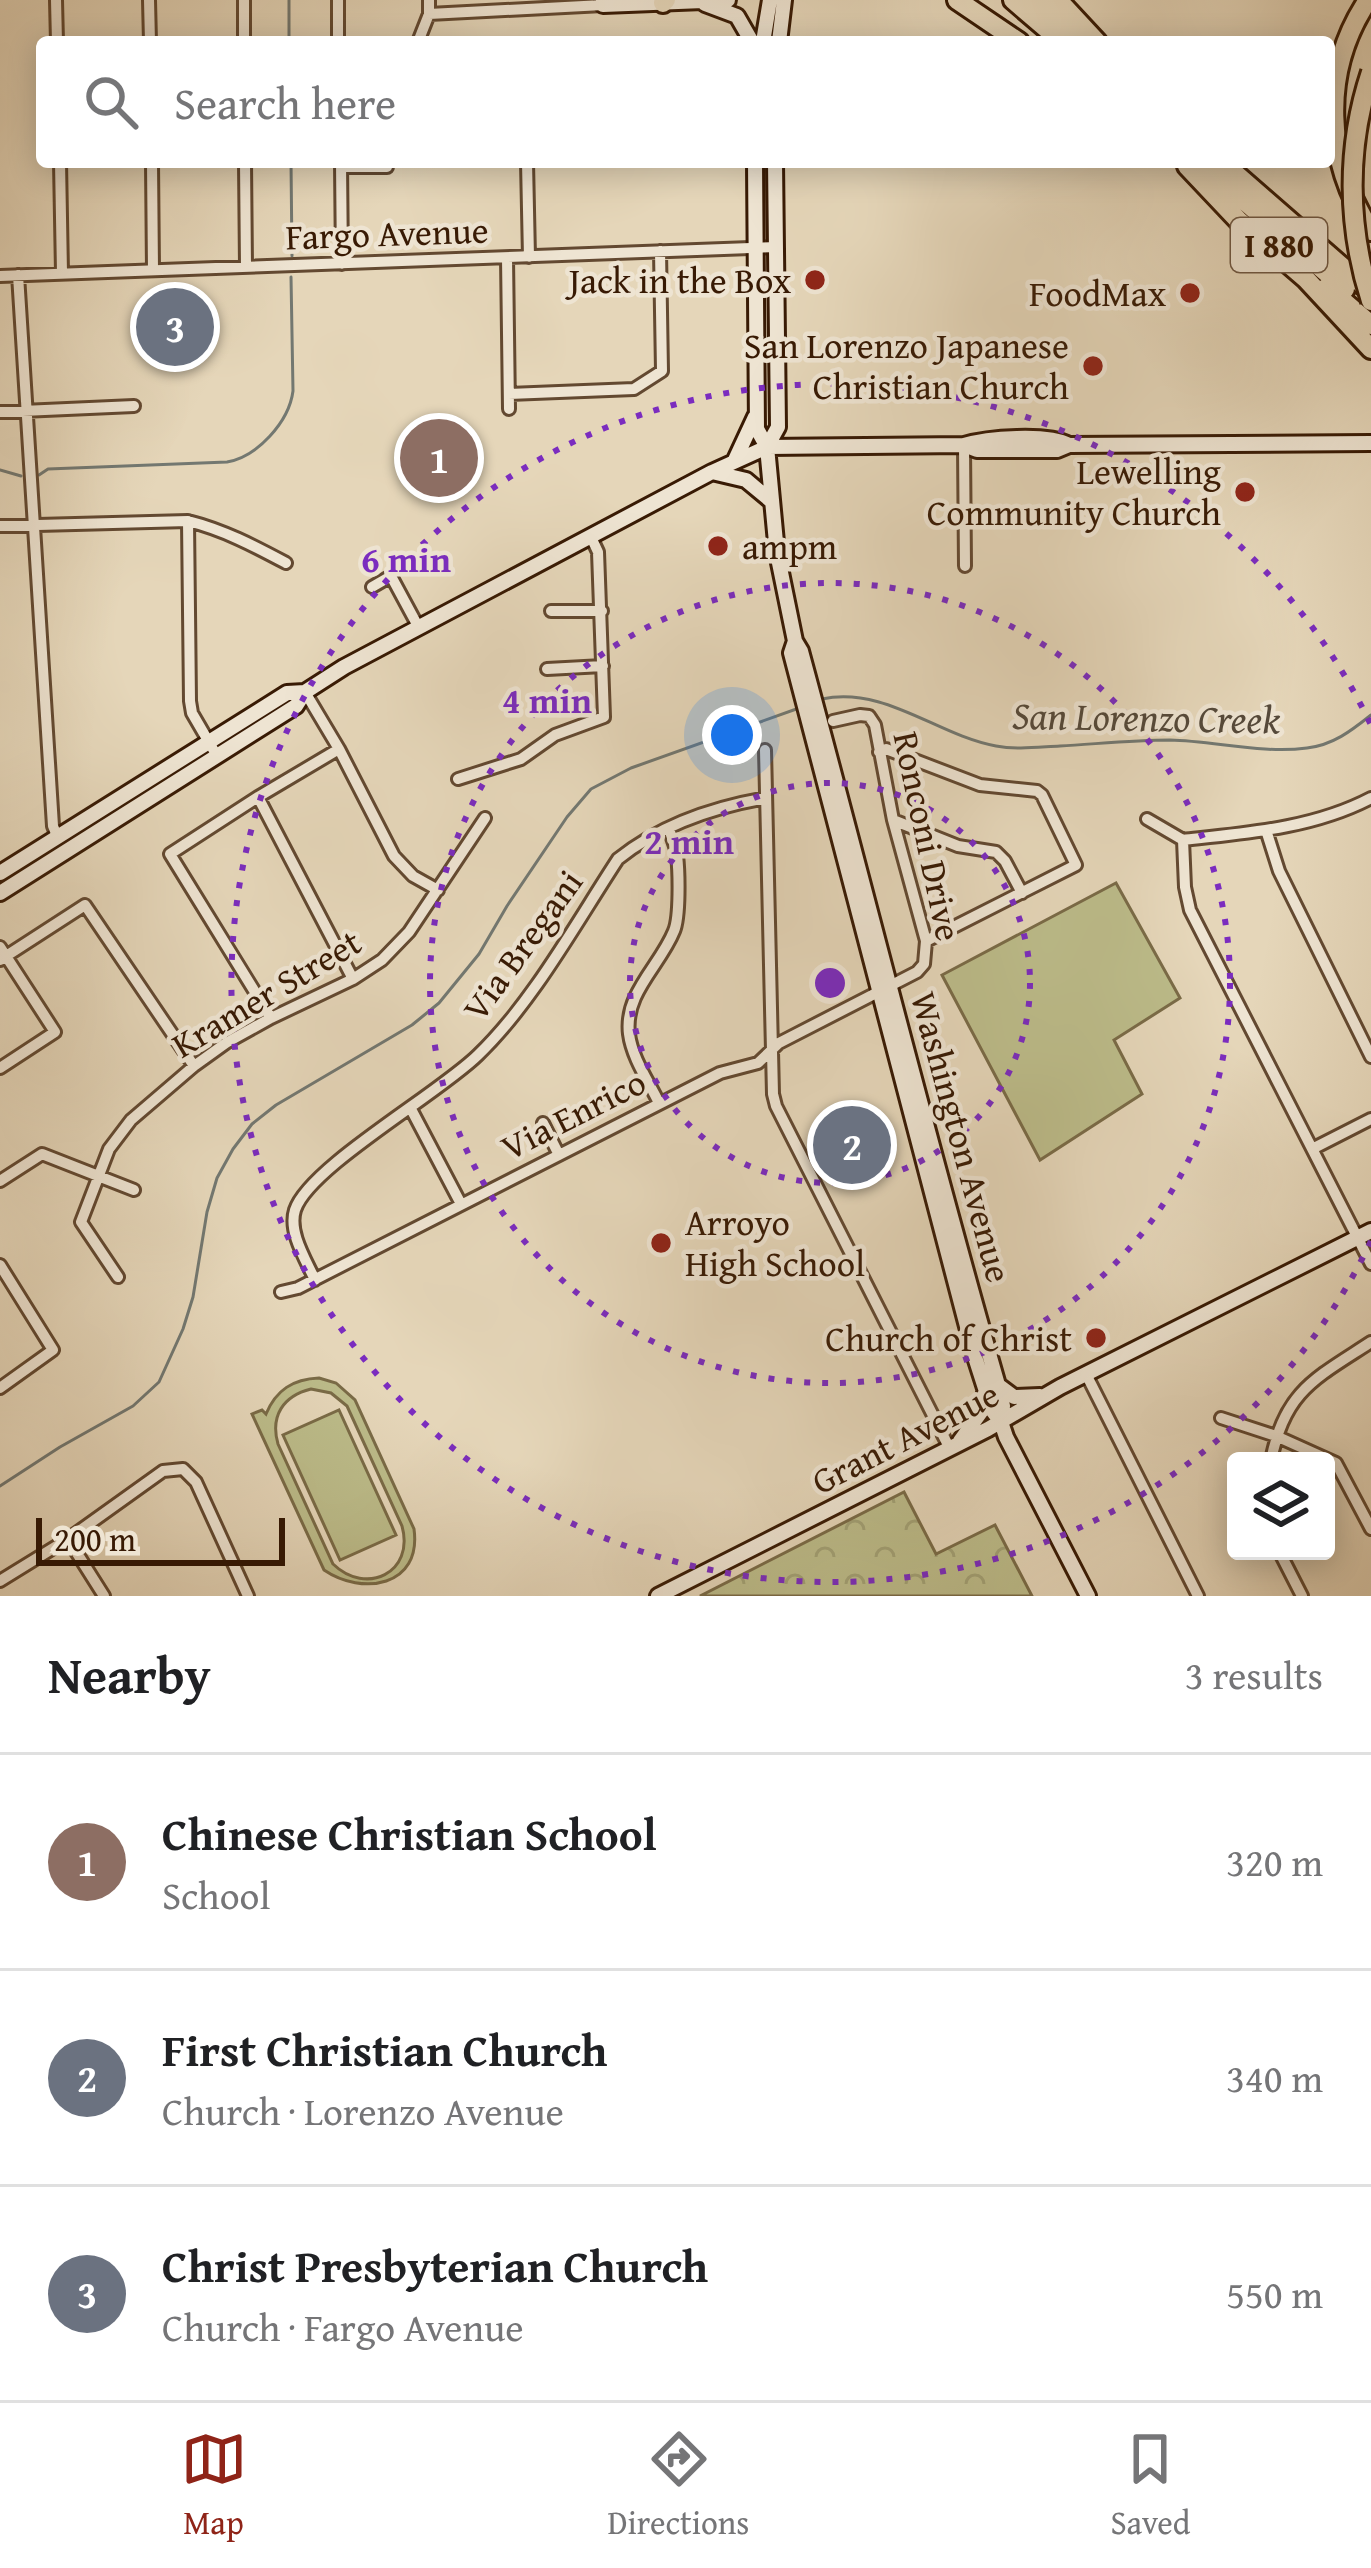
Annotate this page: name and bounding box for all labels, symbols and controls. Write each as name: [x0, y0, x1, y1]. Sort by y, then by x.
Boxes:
search box: [36, 36, 1335, 168]
icon: search: [78, 69, 144, 135]
text: Search here: [174, 70, 396, 135]
street label: Fargo Avenue: [285, 202, 489, 263]
road number: I 880: [1231, 218, 1327, 272]
place label: Jack in the Box: [565, 253, 792, 306]
place label: FoodMax: [1029, 266, 1167, 319]
marker: Jack in the Box: [802, 267, 828, 293]
marker: FoodMax: [1177, 280, 1203, 306]
pin: 3: [136, 282, 214, 372]
place label: San Lorenzo Japanese Christian Church: [744, 318, 1069, 412]
marker: San Lorenzo Japanese Christian Church: [1080, 353, 1106, 379]
pin: 1: [400, 413, 478, 503]
place label: Lewelling Community Church: [927, 444, 1221, 538]
marker: Lewelling Community Church: [1232, 479, 1258, 505]
place label: ampm: [742, 519, 837, 572]
text: 6 min: [361, 532, 451, 585]
marker: ampm: [705, 533, 731, 559]
text: 4 min: [502, 673, 592, 726]
water label: San Lorenzo Creek: [1011, 686, 1281, 747]
your location: [702, 705, 762, 765]
street label: Ronconi Drive: [880, 726, 977, 945]
text: 2 min: [644, 814, 734, 867]
street label: Via Bregani: [449, 858, 595, 1031]
street label: Kramer Street: [161, 915, 371, 1070]
centre of rings: [809, 962, 851, 1004]
street label: Washington Avenue: [898, 986, 1027, 1288]
street label: Via Enrico: [491, 1054, 654, 1173]
pin: 2: [813, 1100, 891, 1190]
place label: Arroyo High School: [685, 1195, 865, 1289]
marker: Arroyo High School: [648, 1230, 674, 1256]
place label: Church of Christ: [825, 1311, 1072, 1364]
marker: Church of Christ: [1083, 1325, 1109, 1351]
street label: Grant Avenue: [802, 1367, 1008, 1507]
map controls: [1227, 1452, 1335, 1560]
button: layers: [1227, 1452, 1335, 1560]
scale bar: [36, 1512, 285, 1565]
text: 200 m: [54, 1515, 136, 1563]
text: Nearby: [48, 1637, 211, 1712]
text: 3 results: [1185, 1646, 1323, 1703]
text: Chinese Christian School: [162, 1801, 657, 1866]
text: 1: [77, 1833, 97, 1890]
text: 320 m: [1226, 1833, 1323, 1890]
text: School: [162, 1866, 270, 1923]
text: First Christian Church: [162, 2017, 607, 2082]
text: 2: [77, 2049, 97, 2106]
text: 340 m: [1226, 2049, 1323, 2106]
text: Church · Lorenzo Avenue: [162, 2082, 564, 2139]
text: Christ Presbyterian Church: [162, 2233, 708, 2298]
text: 3: [77, 2265, 97, 2322]
text: 550 m: [1226, 2265, 1323, 2322]
text: Church · Fargo Avenue: [162, 2298, 524, 2355]
tab: Map: [181, 2426, 247, 2546]
tab: Directions: [608, 2426, 749, 2546]
tab: Saved: [1111, 2426, 1190, 2546]

